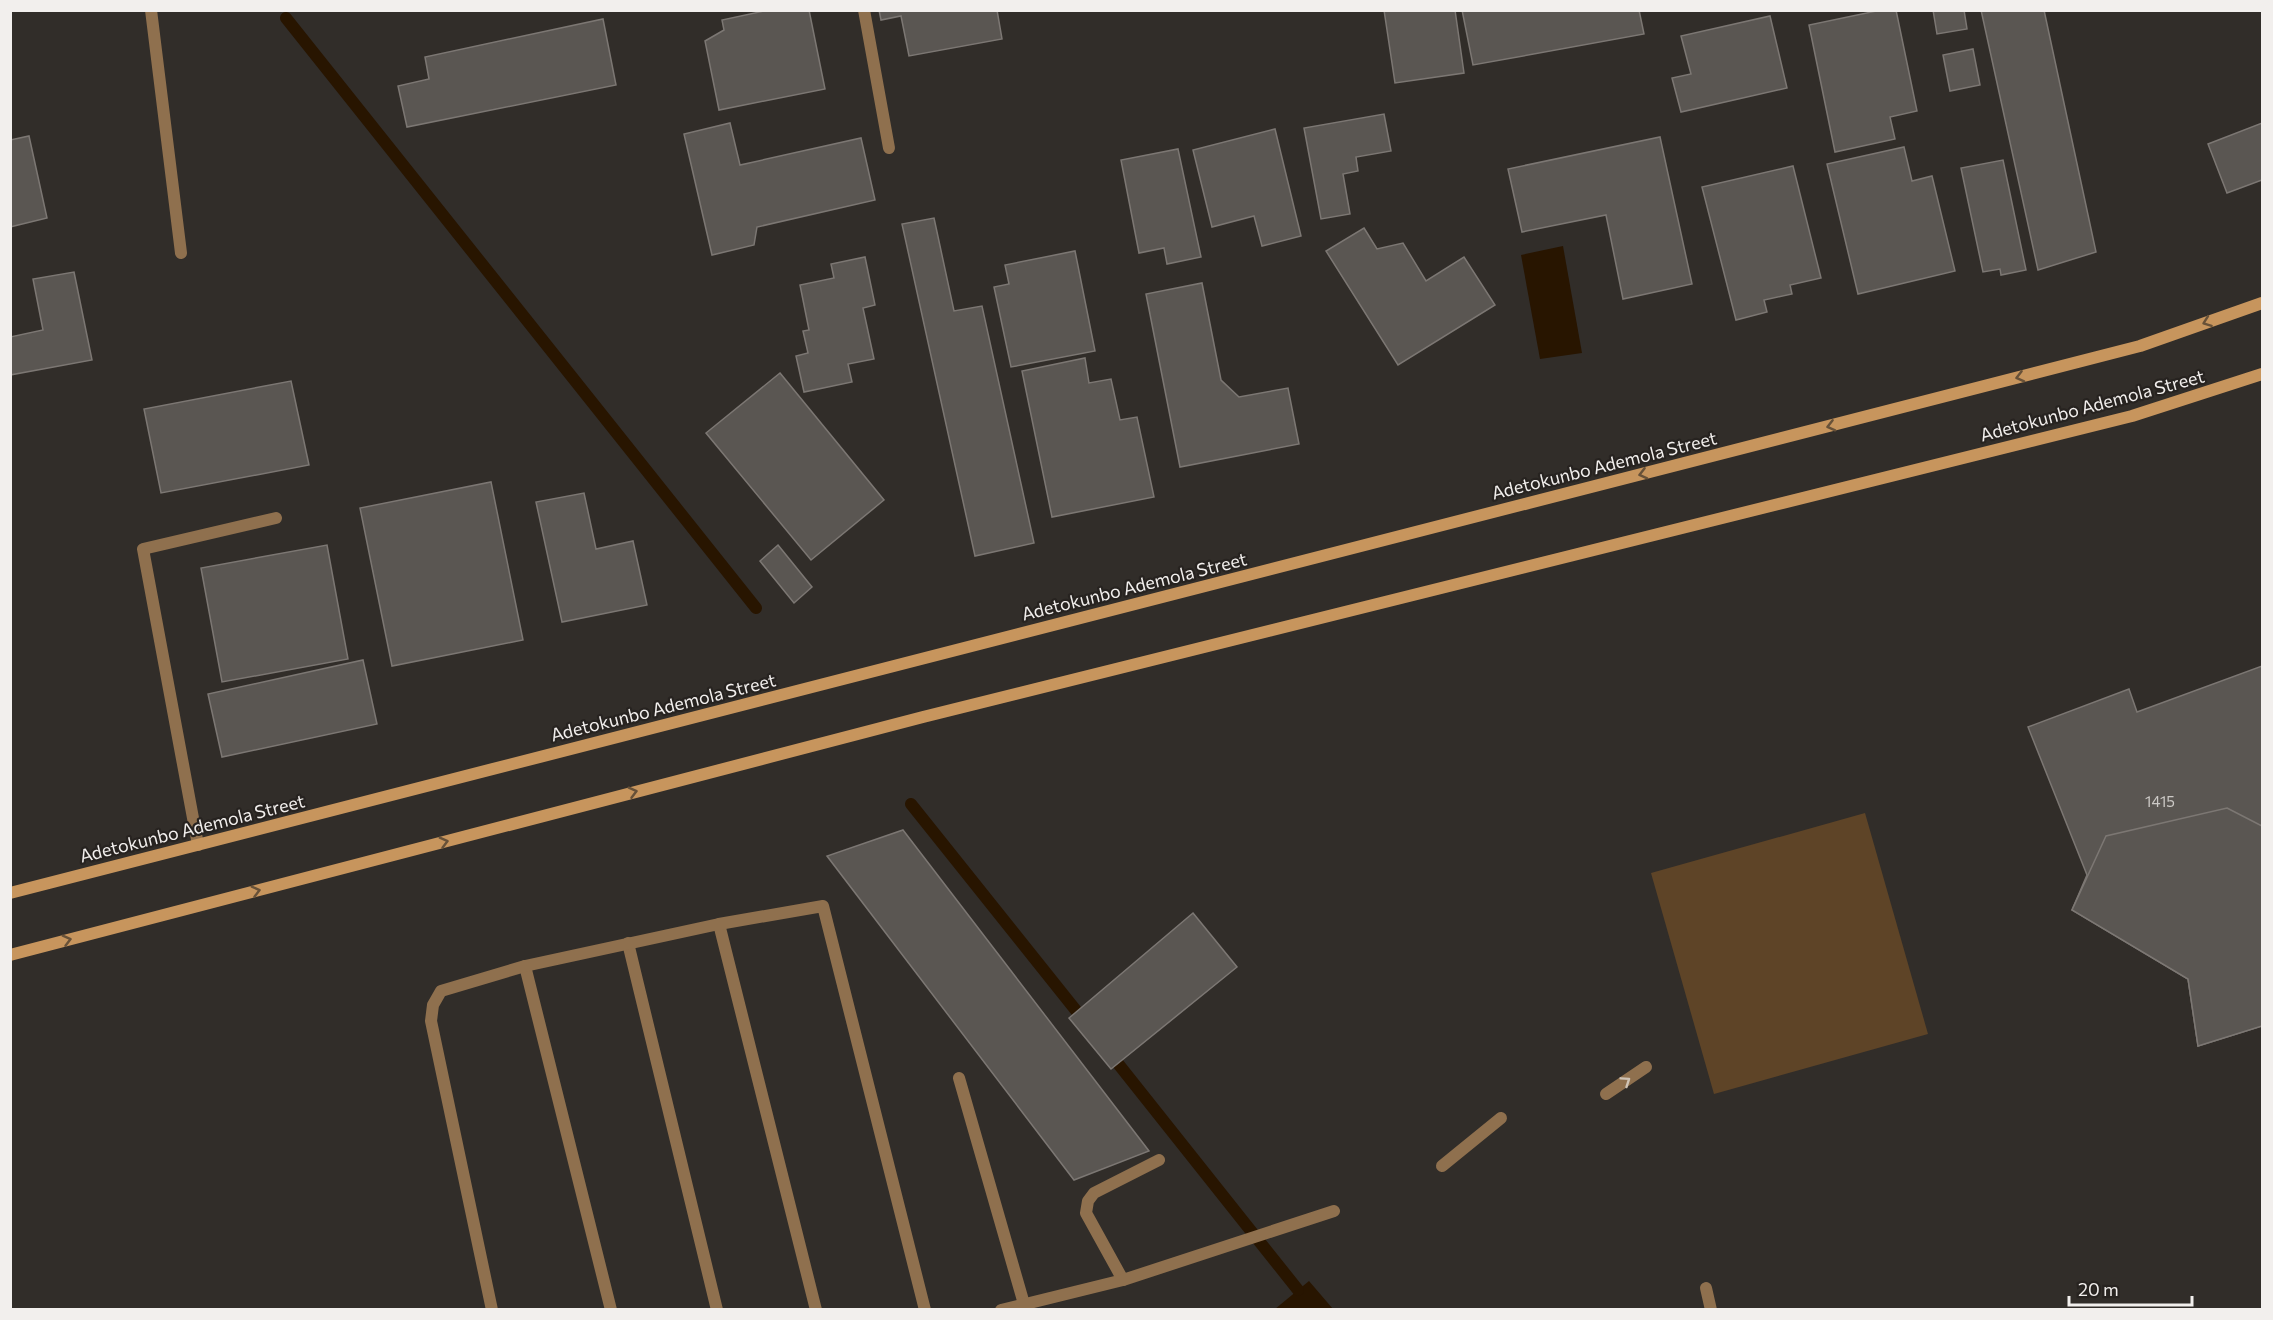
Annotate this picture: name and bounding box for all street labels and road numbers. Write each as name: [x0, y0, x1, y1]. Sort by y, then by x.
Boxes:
street label: Adetokunbo Ademola Street: [1977, 364, 2207, 446]
street label: Adetokunbo Ademola Street: [1489, 426, 1719, 504]
street label: Adetokunbo Ademola Street: [1019, 547, 1249, 625]
street label: Adetokunbo Ademola Street: [548, 668, 778, 746]
street label: Adetokunbo Ademola Street: [77, 789, 307, 867]

